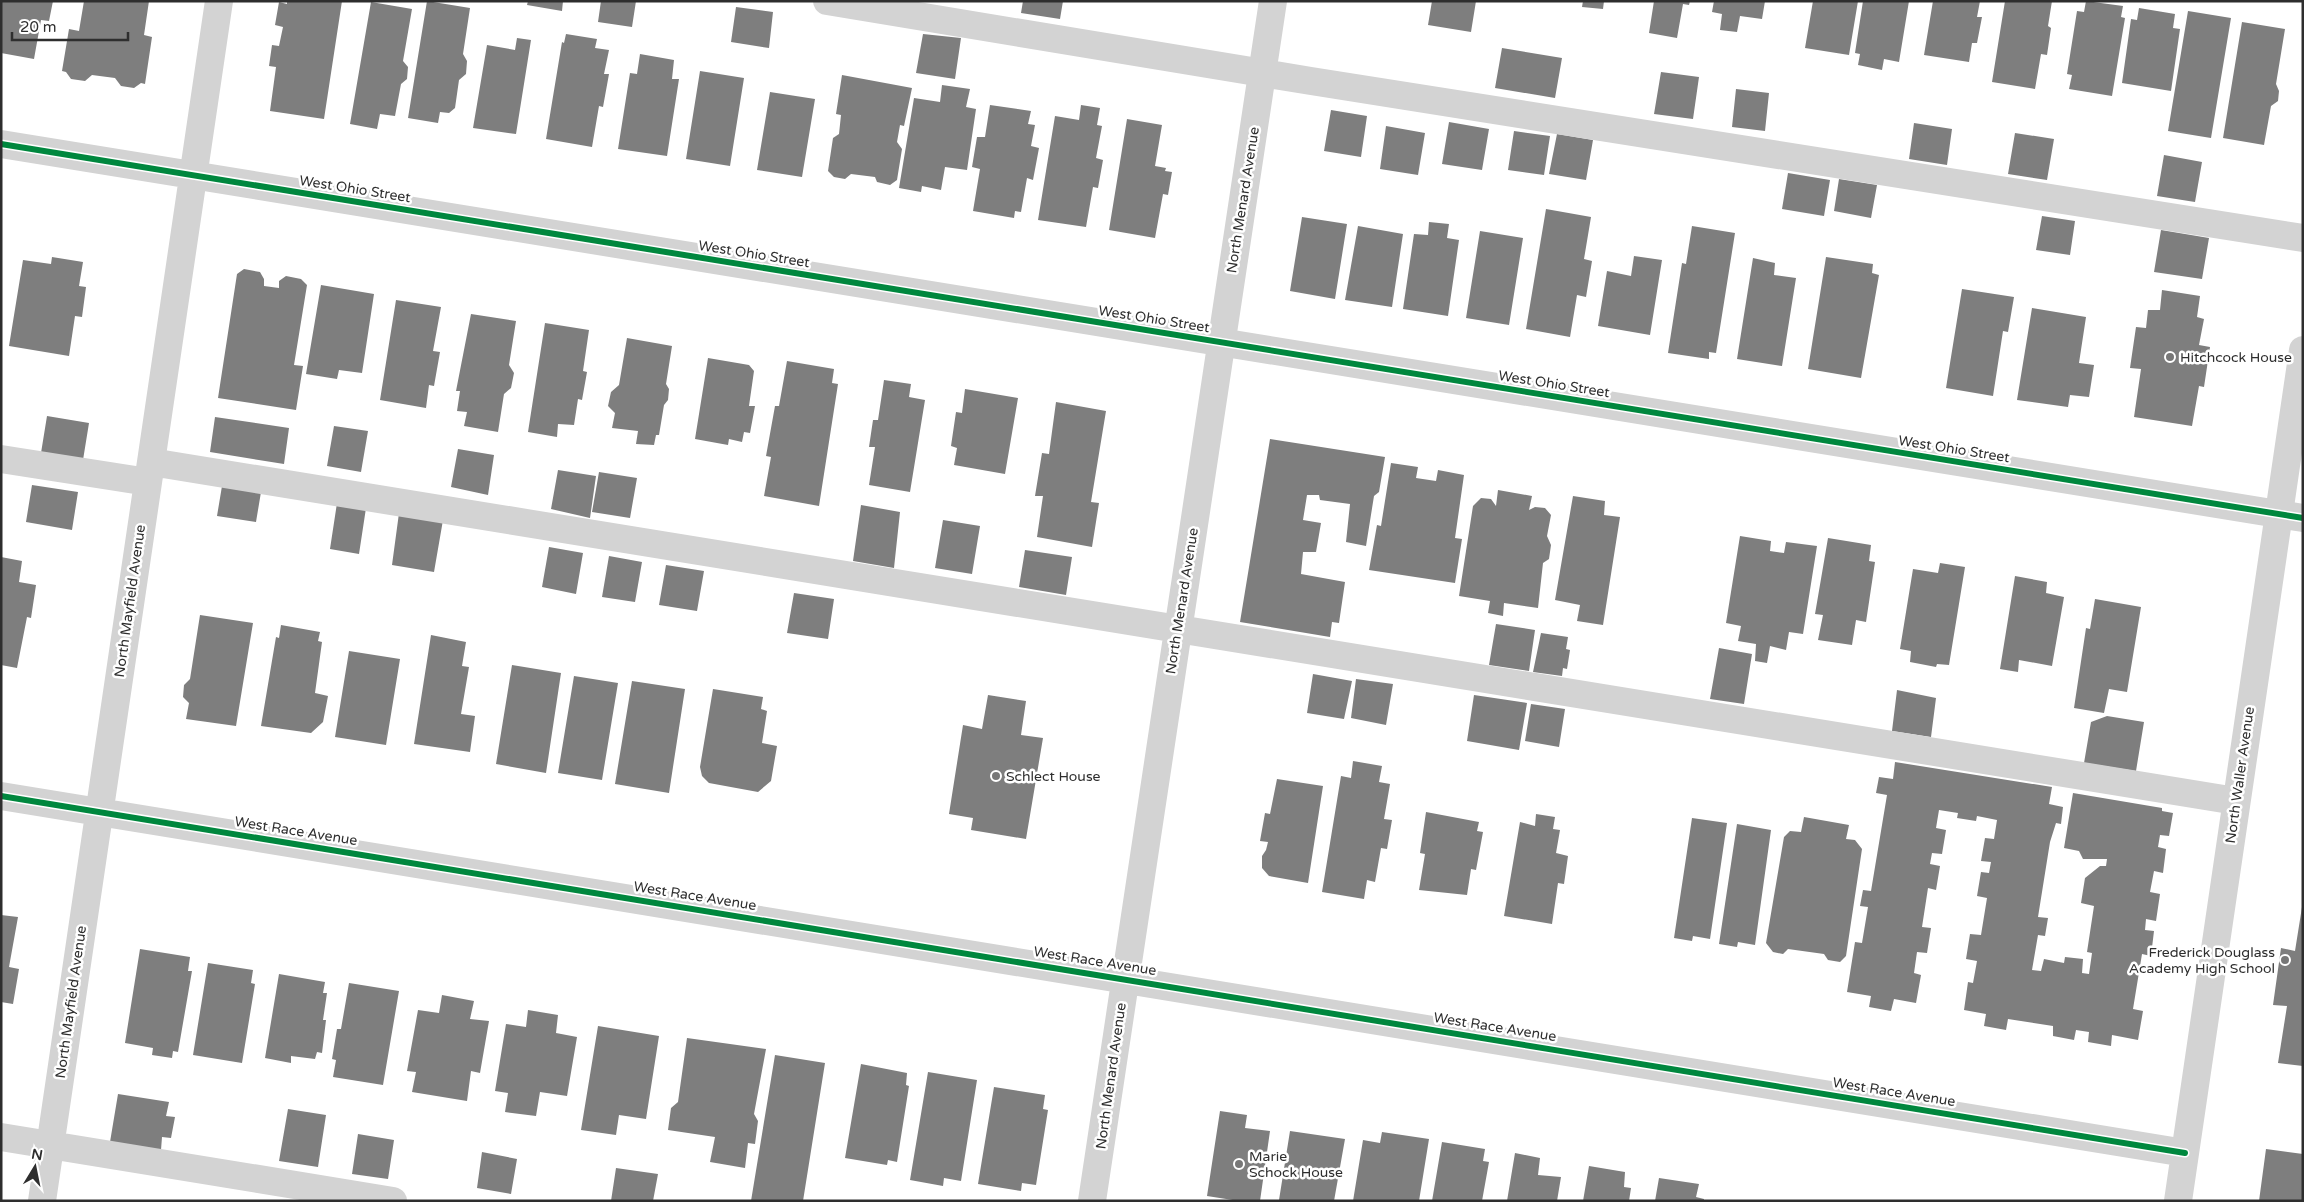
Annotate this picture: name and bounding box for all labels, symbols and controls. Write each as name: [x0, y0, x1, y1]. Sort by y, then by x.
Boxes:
scale bar: [12, 10, 129, 42]
text: 20 m: [20, 18, 57, 36]
street label: North Menard Avenue: [1223, 126, 1263, 274]
street label: West Ohio Street: [298, 172, 413, 206]
street label: West Ohio Street: [697, 237, 812, 271]
street label: West Ohio Street: [1097, 302, 1212, 336]
place label: Hitchcock House: [2180, 349, 2292, 366]
marker: Hitchcock House: [2164, 351, 2176, 363]
street label: West Ohio Street: [1497, 367, 1612, 401]
street label: West Ohio Street: [1897, 432, 2012, 466]
street label: North Mayfield Avenue: [111, 523, 149, 679]
street label: North Menard Avenue: [1162, 527, 1202, 675]
street label: North Waller Avenue: [2222, 705, 2258, 844]
place label: Schlect House: [1006, 768, 1101, 785]
marker: Schlect House: [990, 770, 1002, 782]
street label: West Race Avenue: [233, 813, 359, 849]
street label: West Race Avenue: [632, 878, 758, 914]
street label: North Mayfield Avenue: [52, 924, 90, 1080]
street label: West Race Avenue: [1032, 943, 1158, 979]
place label: Frederick Douglass Academy High School: [2129, 944, 2275, 977]
marker: Frederick Douglass Academy High School: [2279, 954, 2291, 966]
street label: North Menard Avenue: [1092, 1002, 1130, 1150]
street label: West Race Avenue: [1432, 1009, 1558, 1045]
street label: West Race Avenue: [1831, 1074, 1957, 1110]
north arrow: [10, 1142, 60, 1192]
text: N: [30, 1145, 44, 1164]
place label: Marie Schock House: [1249, 1148, 1343, 1181]
marker: Marie Schock House: [1233, 1158, 1245, 1170]

